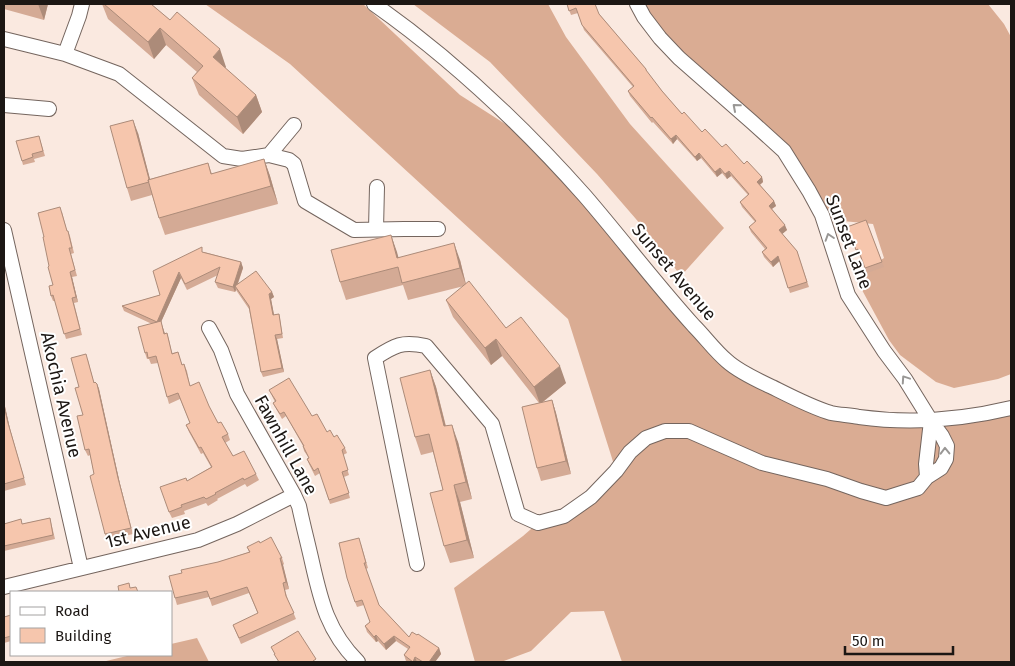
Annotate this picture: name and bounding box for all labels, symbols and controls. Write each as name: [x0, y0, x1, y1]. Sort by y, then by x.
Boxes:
one-way arrow: [732, 104, 741, 113]
street label: Sunset Lane: [821, 192, 877, 292]
street label: Sunset Avenue: [627, 219, 721, 325]
one-way arrow: [825, 234, 835, 242]
street label: Akochia Avenue: [36, 330, 86, 460]
one-way arrow: [902, 375, 911, 385]
street label: Fawnhill Lane: [250, 391, 322, 499]
one-way arrow: [940, 447, 950, 455]
street label: 1st Avenue: [103, 511, 193, 553]
legend: [10, 591, 172, 656]
text: Road: [55, 602, 90, 620]
scale bar: [845, 624, 952, 656]
text: Building: [55, 627, 111, 645]
text: 50 m: [852, 632, 885, 650]

